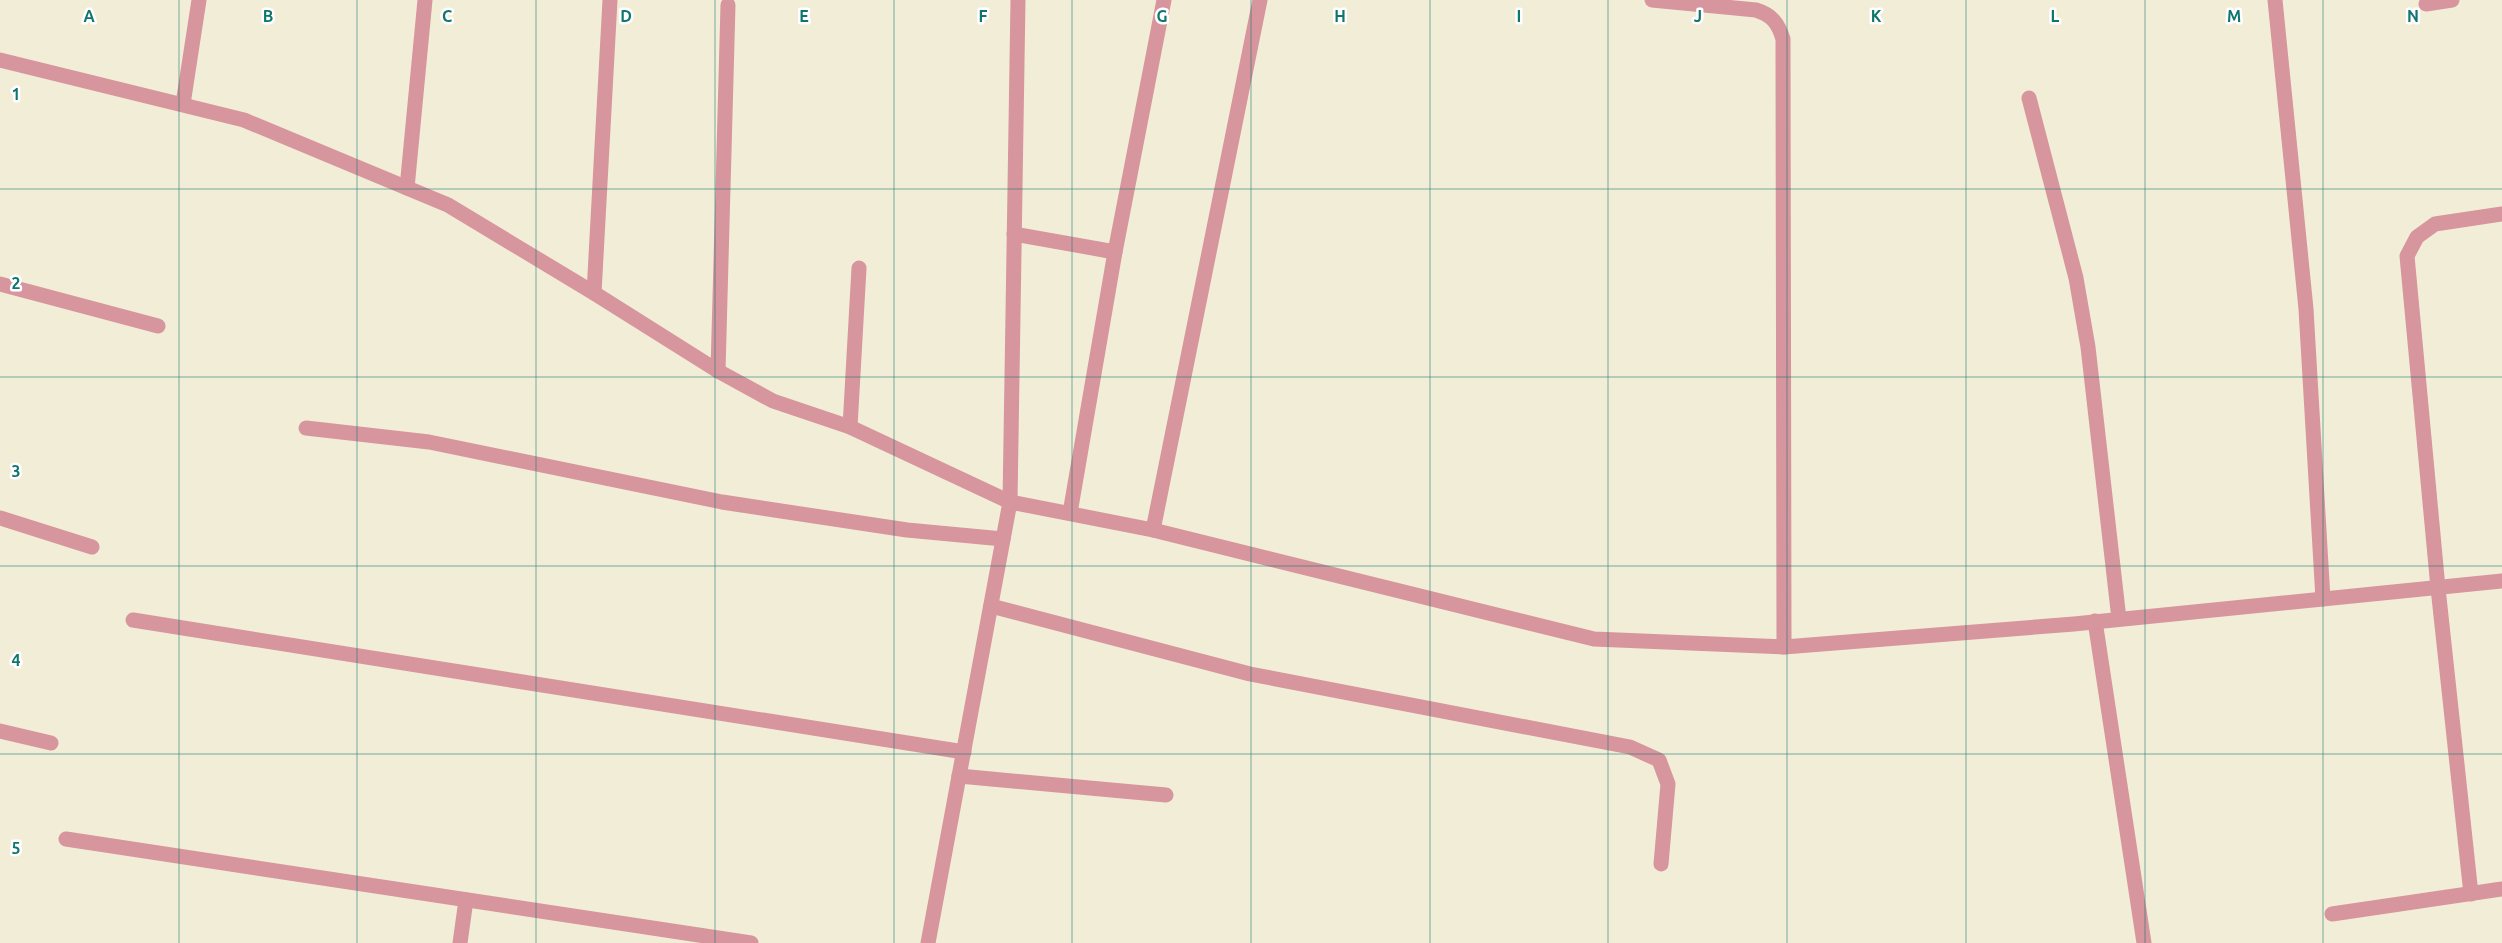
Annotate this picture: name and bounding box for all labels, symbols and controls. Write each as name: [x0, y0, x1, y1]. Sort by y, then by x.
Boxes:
text: A: [83, 7, 95, 25]
text: B: [263, 7, 273, 25]
text: C: [442, 7, 452, 25]
text: D: [620, 7, 632, 25]
text: E: [799, 7, 809, 25]
text: F: [979, 7, 988, 25]
text: G: [1156, 7, 1168, 25]
text: H: [1334, 7, 1346, 25]
text: I: [1517, 7, 1521, 25]
text: J: [1694, 7, 1702, 25]
text: K: [1871, 7, 1882, 25]
text: L: [2051, 7, 2060, 25]
text: M: [2227, 7, 2241, 25]
text: N: [2407, 7, 2419, 25]
text: 1: [11, 85, 21, 103]
text: 2: [11, 274, 21, 292]
text: 3: [11, 462, 21, 480]
text: 4: [11, 651, 21, 669]
text: 5: [11, 839, 21, 857]

